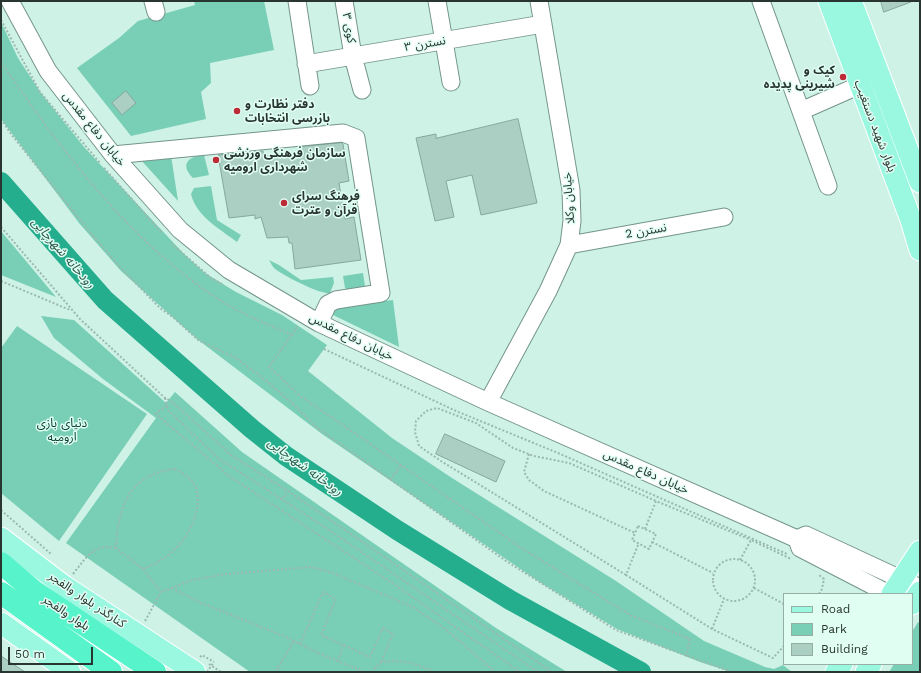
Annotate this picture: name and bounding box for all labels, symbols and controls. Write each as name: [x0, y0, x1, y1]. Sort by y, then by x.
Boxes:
street label: کوی ۳: [339, 12, 359, 44]
street label: نسترن ۳: [403, 33, 447, 55]
place label: کیک و شیرینی پدیده: [764, 63, 835, 91]
marker: کیک و شیرینی پدیده: [838, 72, 848, 82]
street label: بلوار شهید دستغیب: [851, 78, 899, 174]
street label: خیابان دفاع مقدس: [59, 89, 129, 169]
place label: دفتر نظارت و بازرسی انتخابات: [245, 97, 330, 125]
marker: دفتر نظارت و بازرسی انتخابات: [232, 106, 242, 116]
place label: سازمان فرهنگی ورزشی شهرداری ارومیه: [224, 146, 346, 174]
marker: سازمان فرهنگی ورزشی شهرداری ارومیه: [211, 155, 221, 165]
street label: خیابان وکلا: [560, 172, 578, 224]
place label: فرهنگ سرای قرآن و عترت: [292, 189, 360, 217]
marker: فرهنگ سرای قرآن و عترت: [279, 198, 289, 208]
water label: رودخانه شهرچایی: [28, 214, 98, 292]
street label: نسترن 2: [624, 220, 668, 242]
street label: خیابان دفاع مقدس: [307, 310, 395, 364]
park label: دنیای بازی ارومیه: [37, 416, 87, 444]
water label: رودخانه شهرچایی: [265, 435, 345, 499]
street label: خیابان دفاع مقدس: [601, 447, 691, 497]
street label: کنارگذر بلوار والفجر: [46, 569, 128, 631]
street label: بلوار والفجر: [40, 592, 92, 634]
legend: [783, 593, 913, 665]
text: Road: [821, 602, 850, 616]
text: Park: [821, 622, 847, 636]
scale bar: [10, 639, 95, 665]
text: Building: [821, 642, 868, 656]
text: 50 m: [15, 647, 45, 661]

